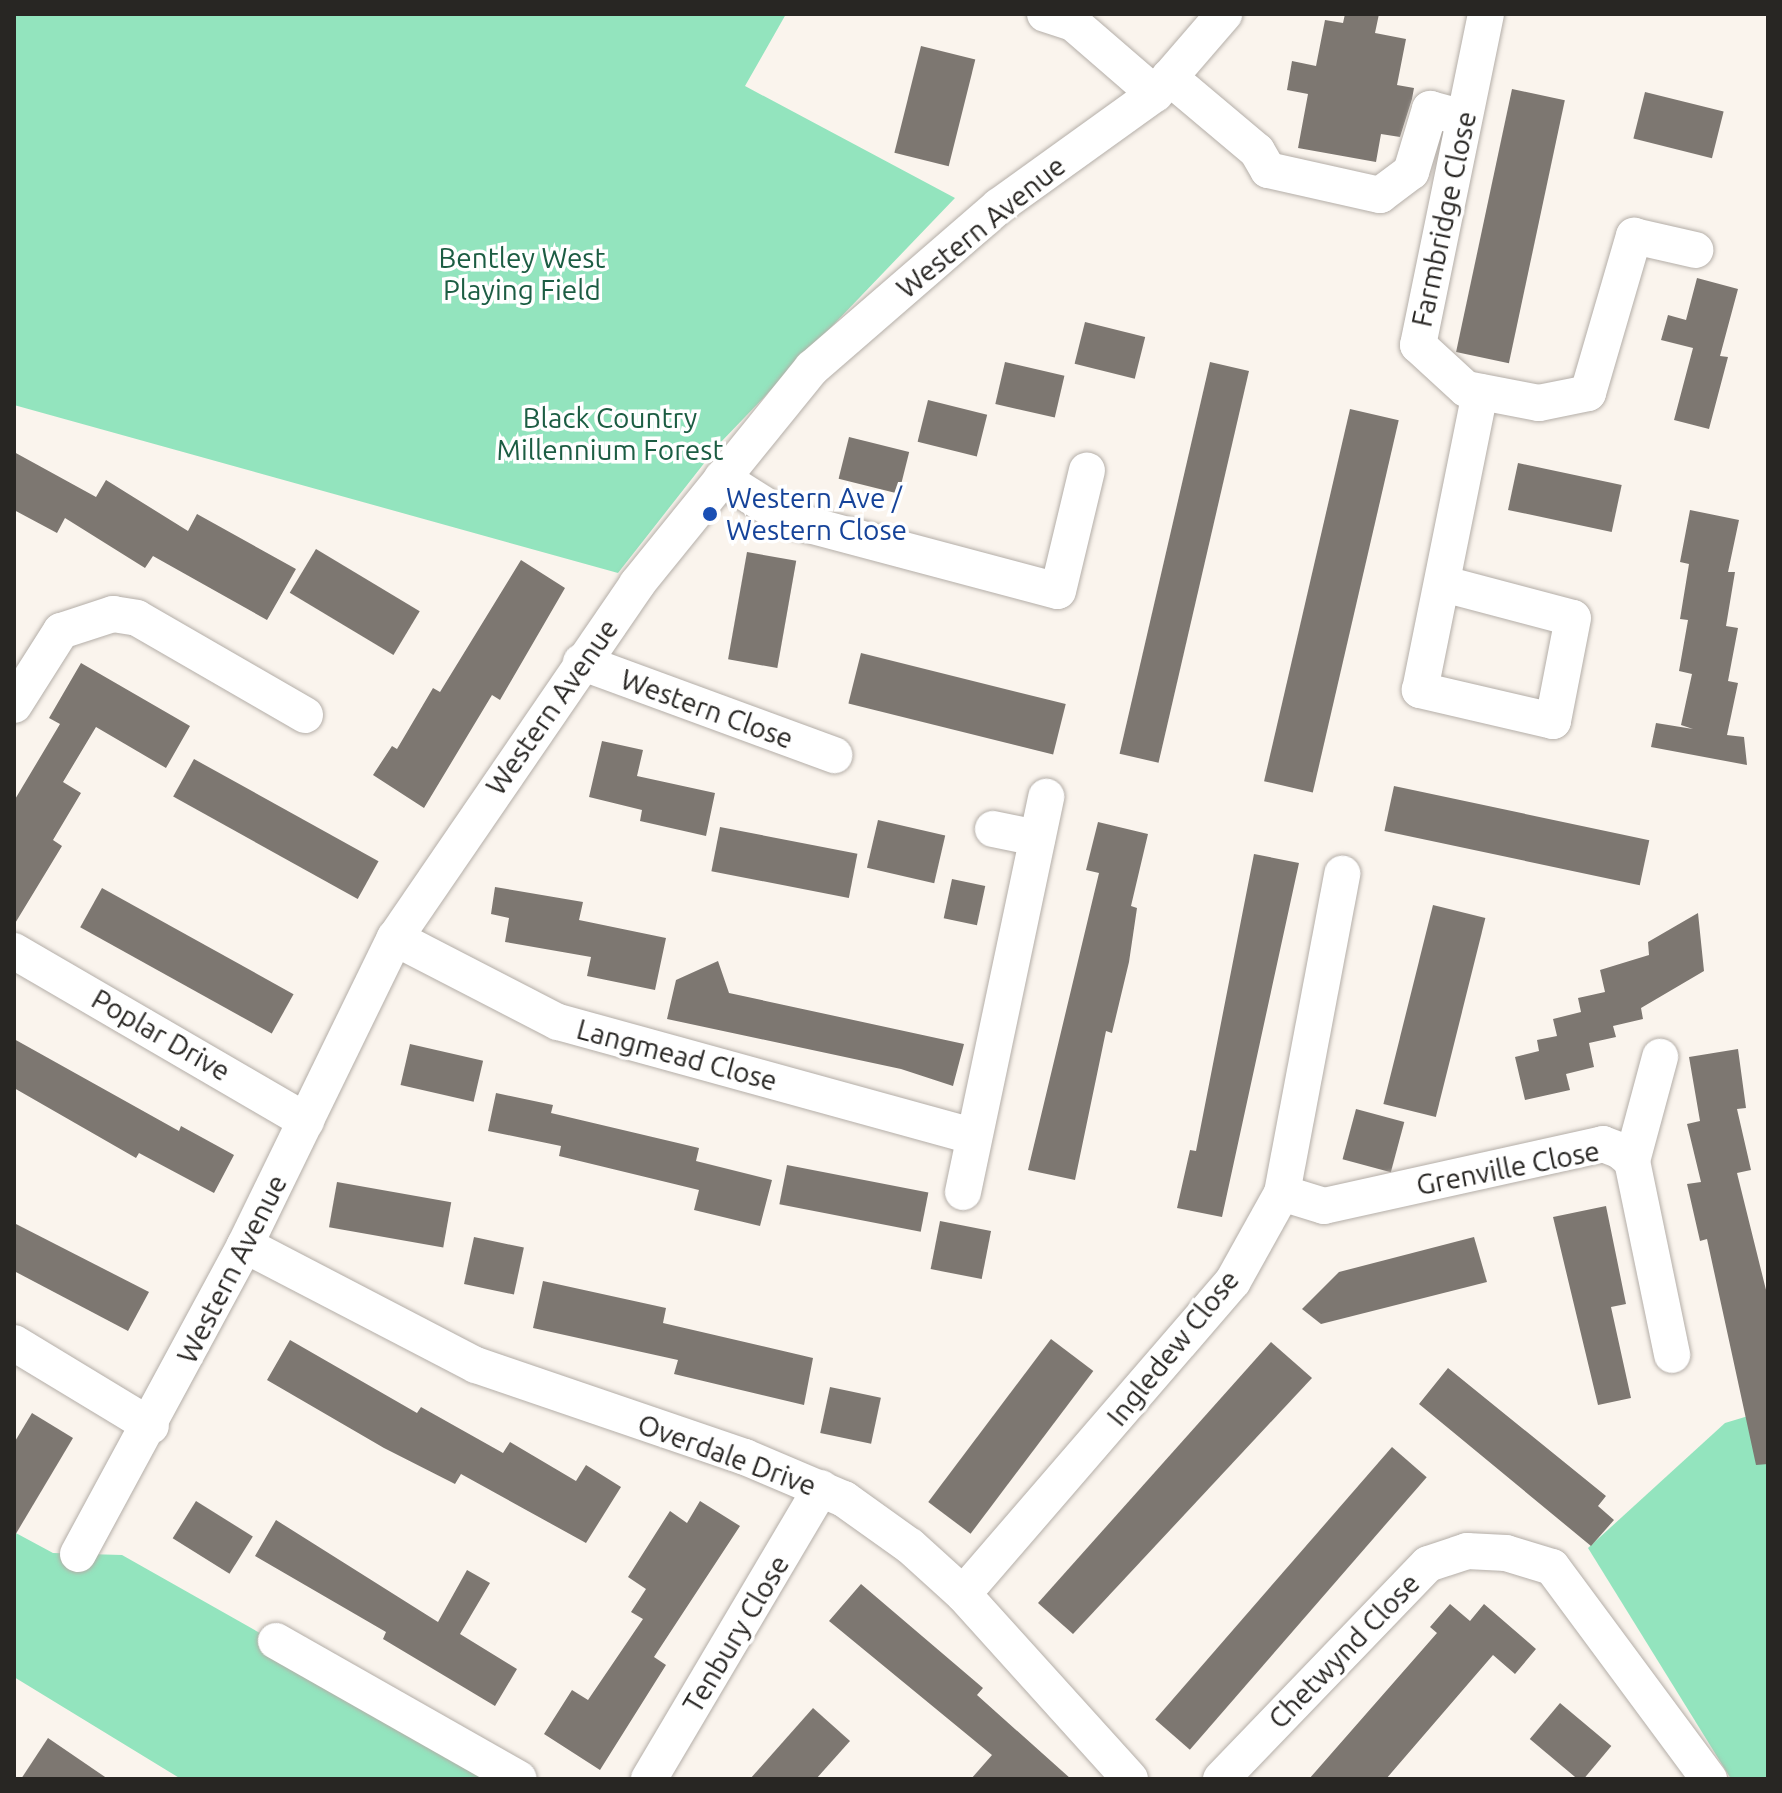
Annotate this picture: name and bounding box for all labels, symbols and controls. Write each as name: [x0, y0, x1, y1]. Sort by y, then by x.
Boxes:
street label: Farmbridge Close: [1405, 108, 1483, 330]
street label: Western Avenue: [890, 149, 1072, 305]
park label: Bentley West Playing Field: [438, 241, 606, 307]
park label: Black Country Millennium Forest: [497, 401, 723, 467]
place label: Western Ave / Western Close: [726, 481, 907, 547]
marker: Western Ave / Western Close: [701, 505, 719, 523]
street label: Western Avenue: [479, 613, 625, 801]
street label: Western Close: [616, 662, 798, 756]
street label: Poplar Drive: [86, 982, 236, 1088]
street label: Langmead Close: [573, 1012, 781, 1098]
street label: Grenville Close: [1413, 1134, 1603, 1202]
street label: Western Avenue: [170, 1169, 294, 1369]
street label: Ingledew Close: [1100, 1263, 1246, 1433]
street label: Overdale Drive: [633, 1407, 821, 1503]
street label: Tenbury Close: [676, 1549, 796, 1719]
street label: Chetwynd Close: [1262, 1566, 1426, 1736]

